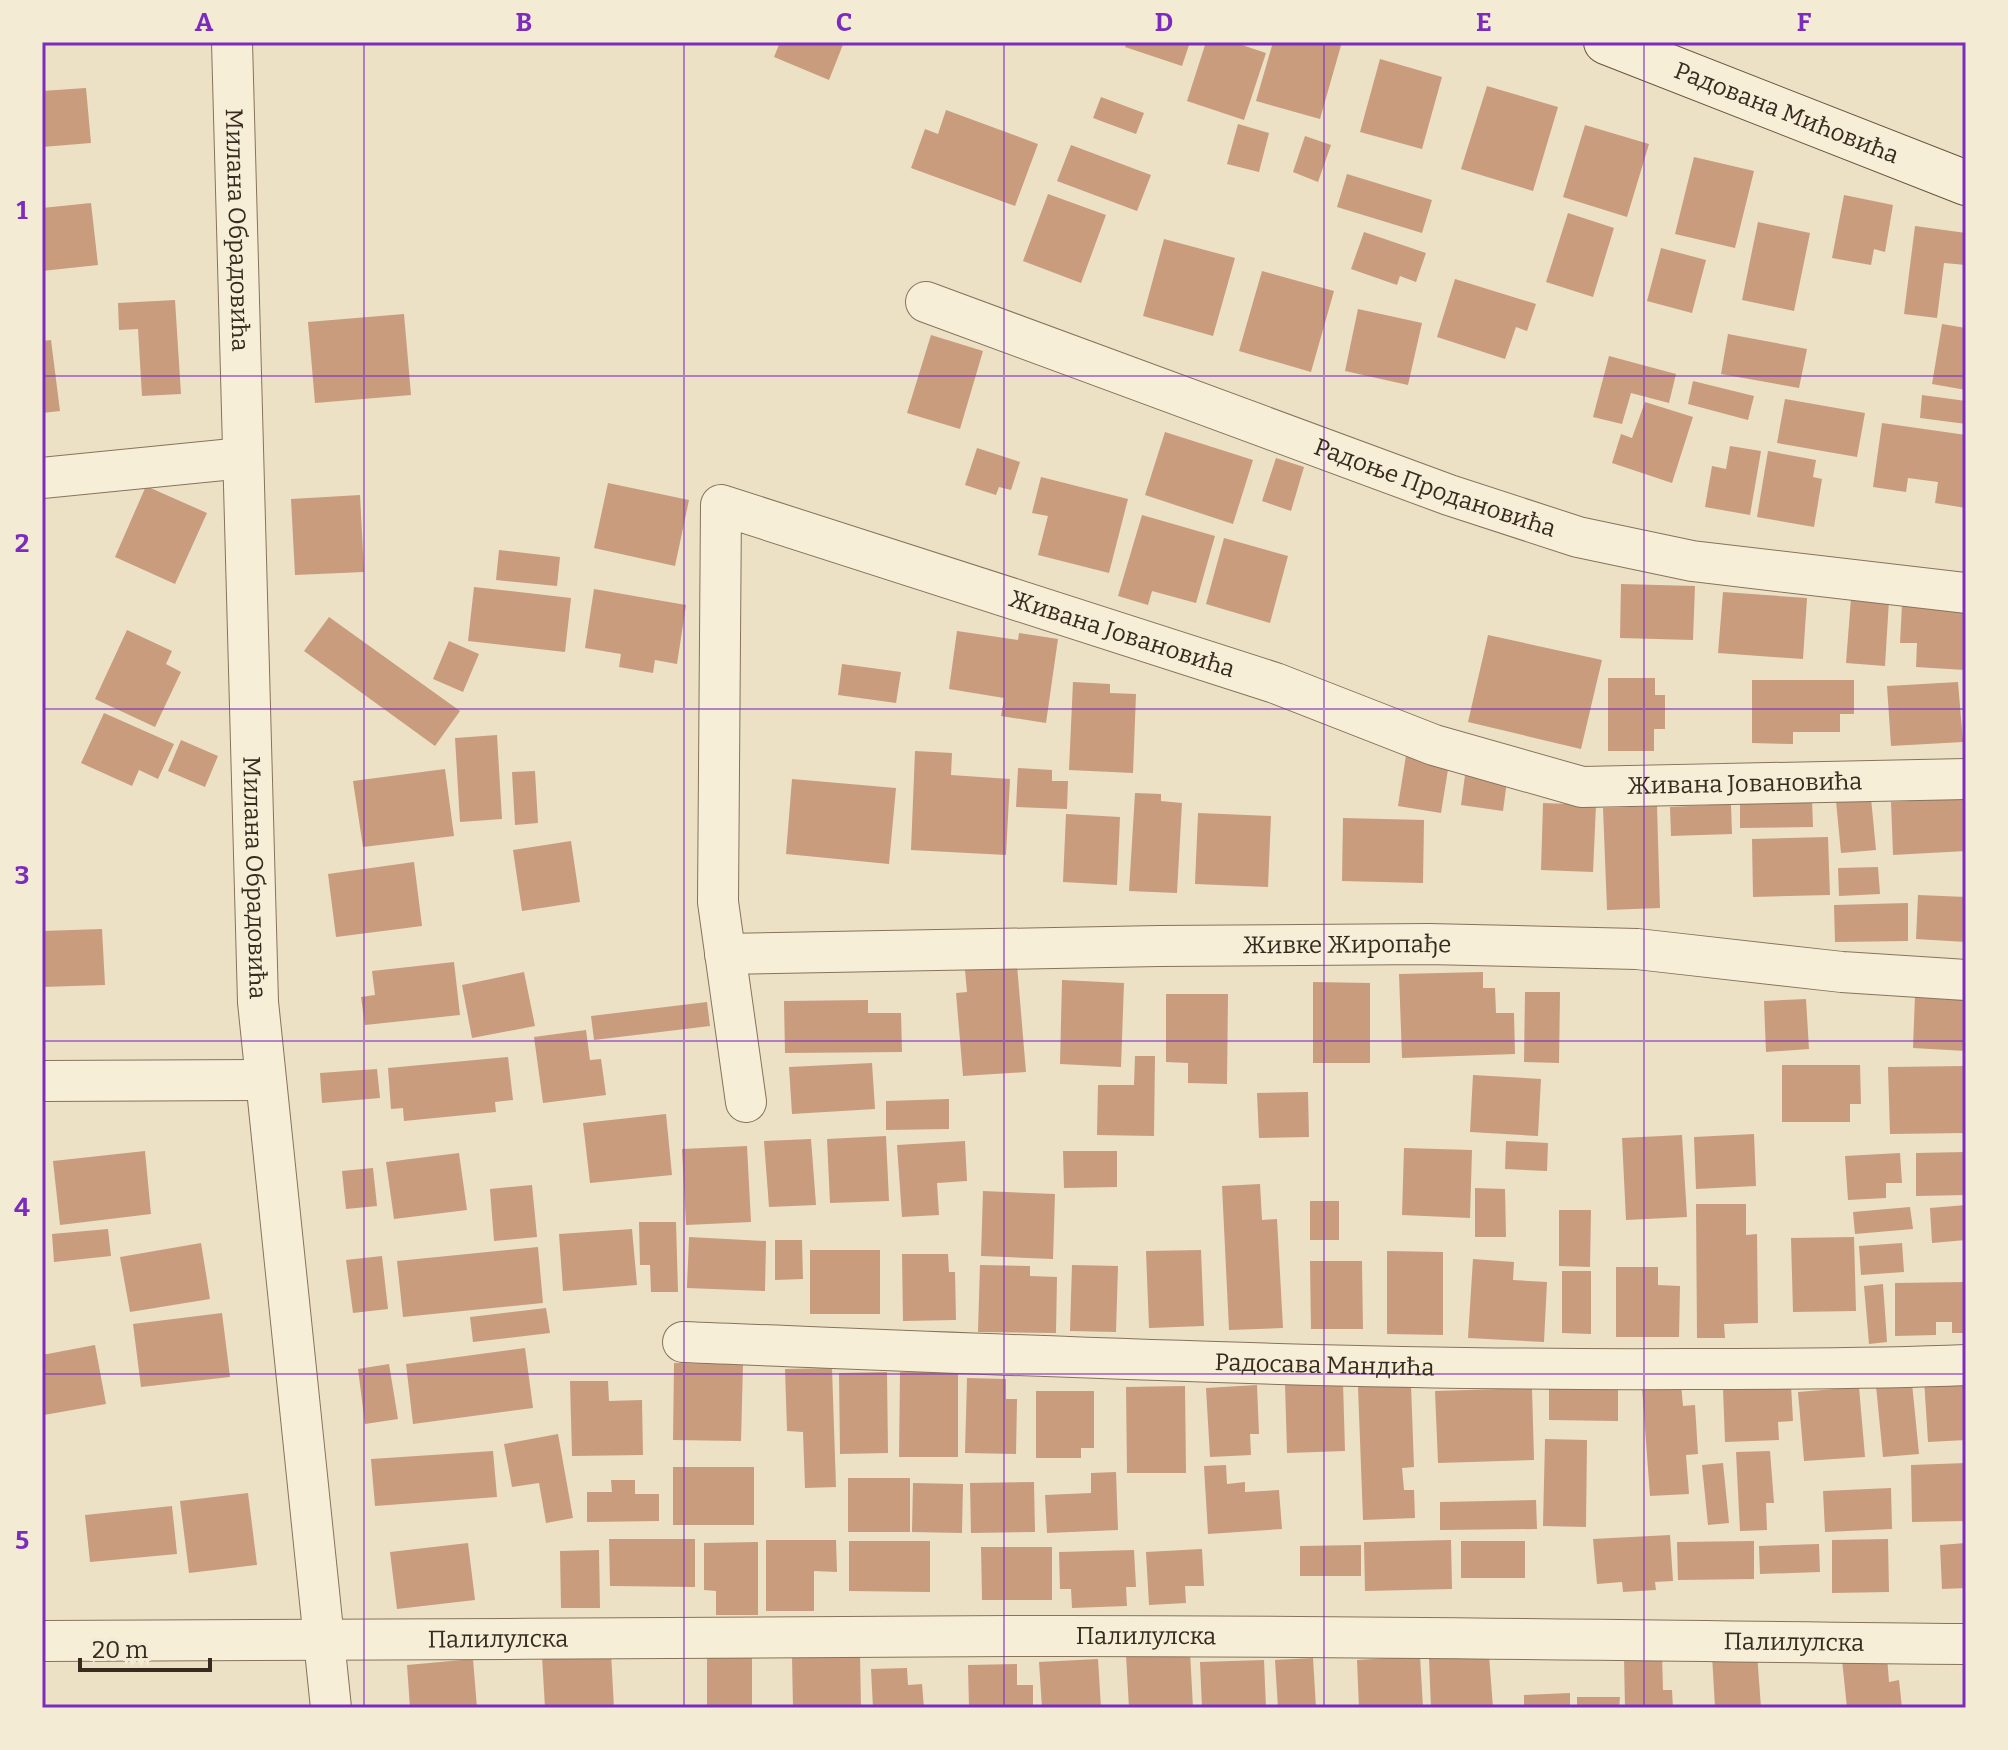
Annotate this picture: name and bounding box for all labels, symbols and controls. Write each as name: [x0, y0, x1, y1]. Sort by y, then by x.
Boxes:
text: A: [195, 7, 214, 38]
text: B: [516, 7, 532, 38]
text: C: [836, 7, 852, 38]
text: D: [1155, 7, 1173, 38]
text: E: [1476, 7, 1492, 38]
text: F: [1797, 7, 1812, 38]
street label: Радована Мићовића: [1670, 56, 1903, 169]
street label: Милана Обрадовића: [220, 108, 254, 352]
text: 1: [16, 195, 28, 226]
street label: Радоње Продановића: [1310, 433, 1559, 543]
text: 2: [15, 528, 29, 559]
street label: Живана Јовановића: [1005, 584, 1238, 683]
street label: Милана Обрадовића: [237, 756, 272, 1000]
street label: Живана Јовановића: [1627, 767, 1863, 800]
text: 3: [15, 860, 29, 891]
street label: Живке Жиропађе: [1242, 930, 1452, 959]
text: 4: [14, 1192, 30, 1223]
street label: Радосава Мандића: [1214, 1348, 1435, 1381]
text: 5: [15, 1525, 29, 1556]
scale bar: [80, 1622, 210, 1672]
street label: Палилулска: [1076, 1622, 1216, 1650]
street label: Палилулска: [428, 1625, 568, 1654]
street label: Палилулска: [1723, 1627, 1864, 1657]
text: 20 m: [92, 1636, 148, 1664]

